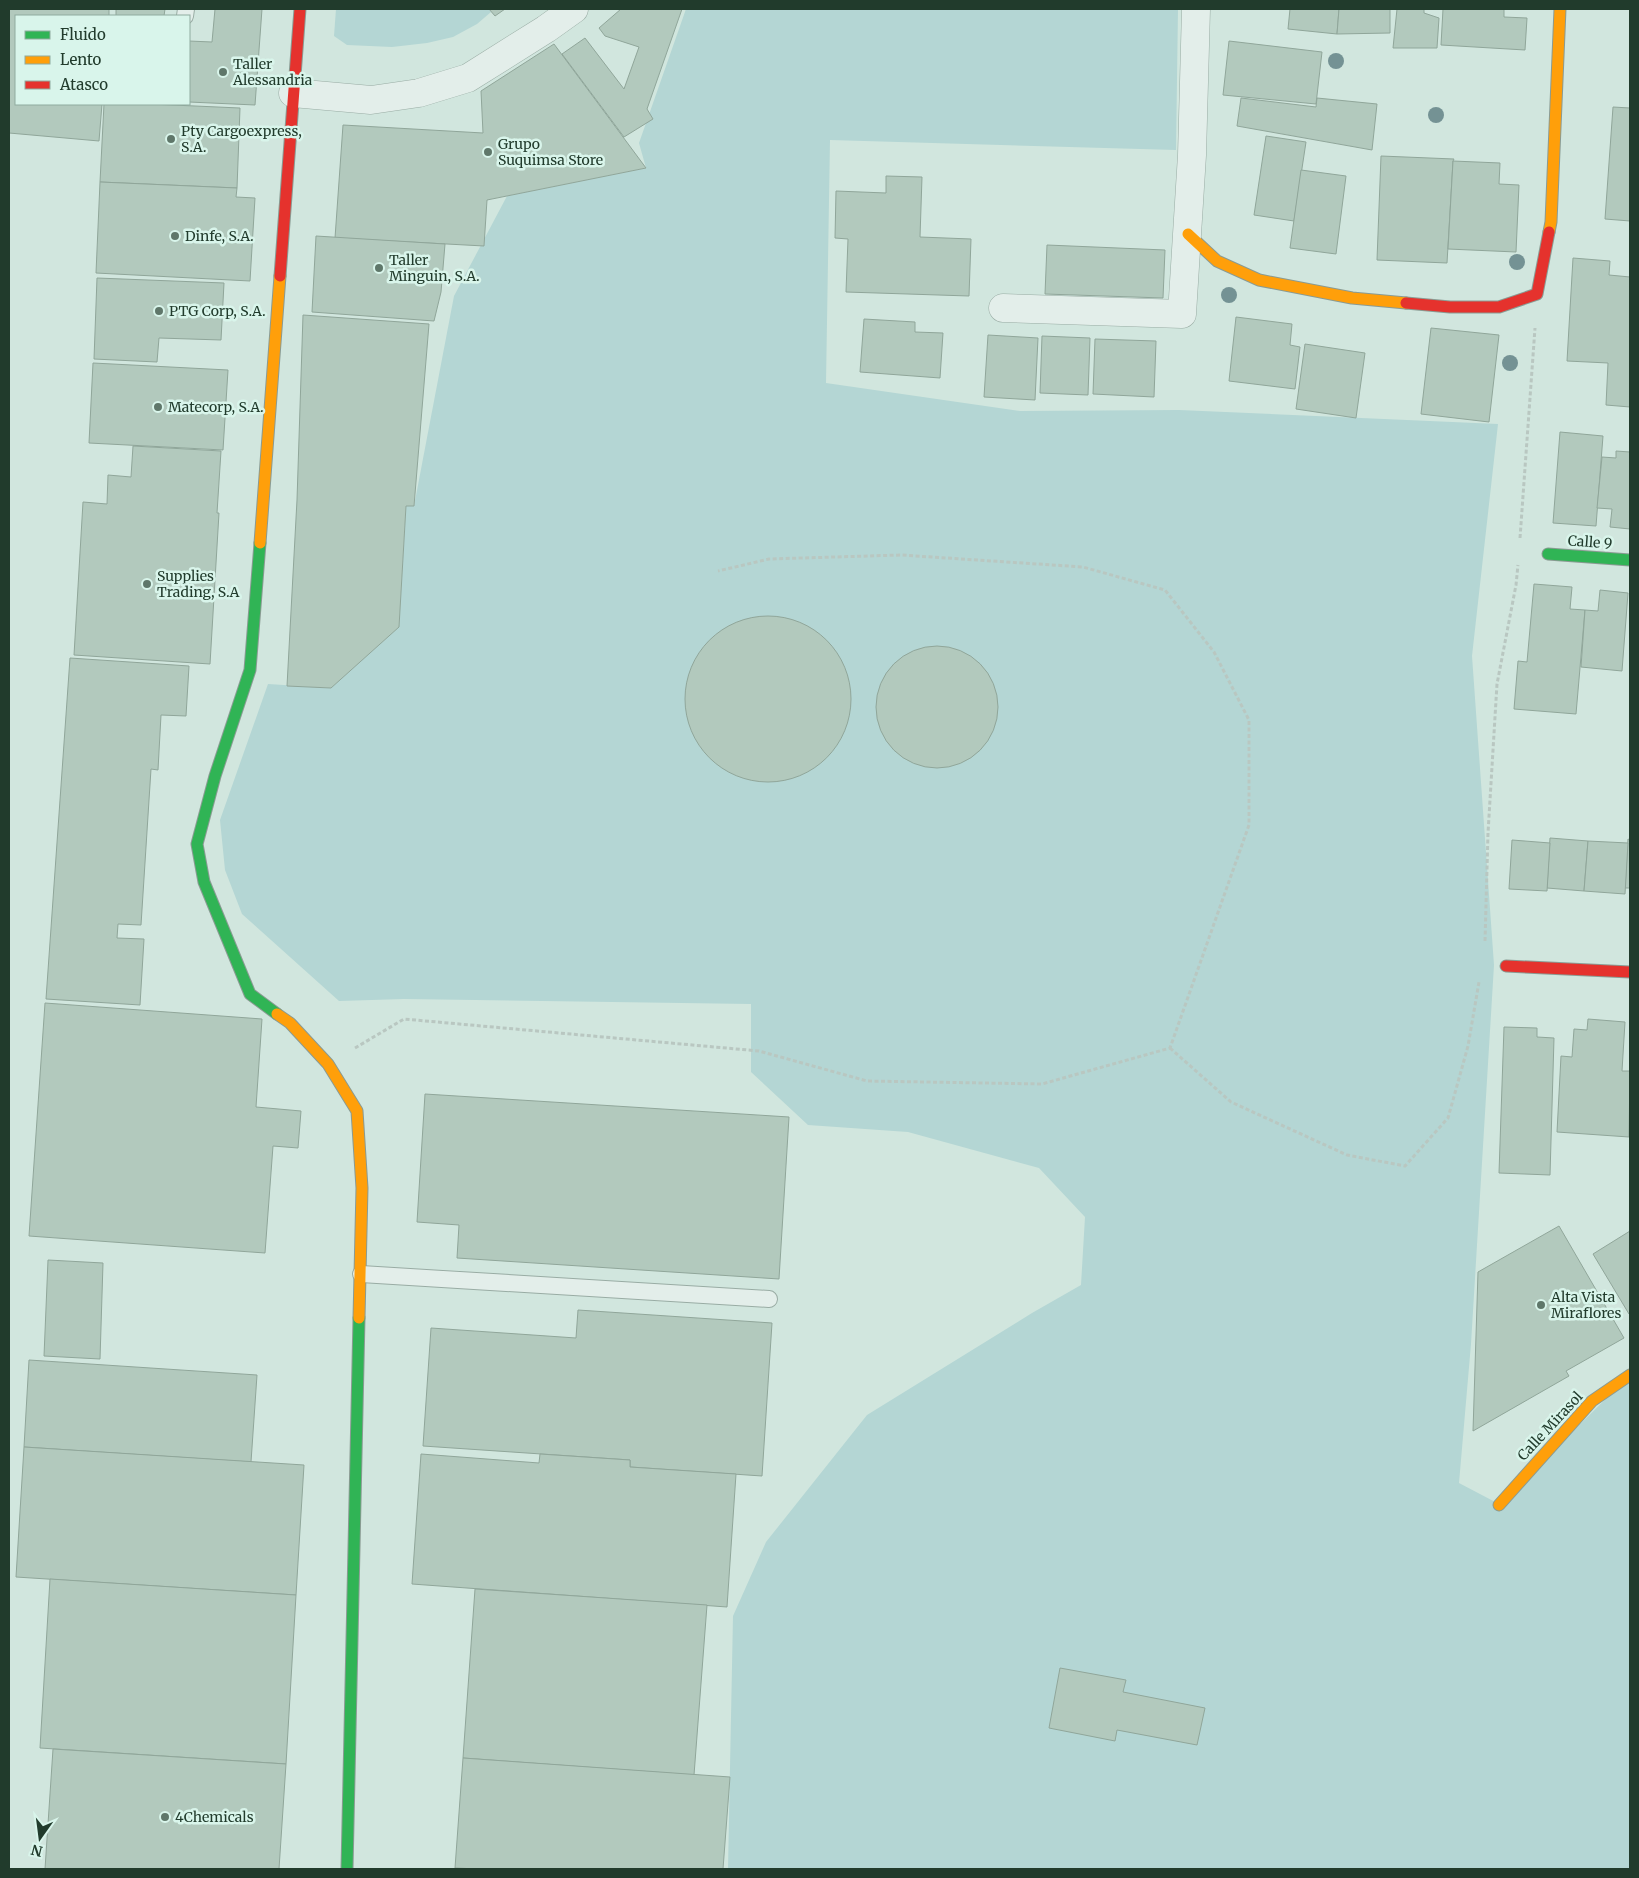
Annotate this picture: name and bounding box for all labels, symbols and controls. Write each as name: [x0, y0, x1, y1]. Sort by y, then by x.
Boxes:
legend: [15, 15, 190, 105]
text: Fluido: [60, 25, 106, 44]
text: Lento: [60, 50, 102, 69]
place label: Taller Alessandria: [232, 55, 313, 89]
marker: Taller Alessandria: [217, 66, 229, 78]
text: Atasco: [59, 75, 108, 94]
place label: Pty Cargoexpress, S.A.: [181, 122, 302, 156]
marker: Pty Cargoexpress, S.A.: [165, 133, 177, 145]
place label: Grupo Suquimsa Store: [498, 135, 603, 169]
marker: Grupo Suquimsa Store: [482, 146, 494, 158]
place label: Dinfe, S.A.: [185, 227, 254, 245]
marker: Dinfe, S.A.: [169, 230, 181, 242]
place label: Taller Minguin, S.A.: [389, 251, 480, 285]
marker: Taller Minguin, S.A.: [373, 262, 385, 274]
place label: PTG Corp, S.A.: [169, 302, 265, 320]
marker: PTG Corp, S.A.: [153, 305, 165, 317]
place label: Matecorp, S.A.: [168, 398, 264, 416]
marker: Matecorp, S.A.: [152, 401, 164, 413]
street label: Calle 9: [1567, 531, 1613, 553]
place label: Supplies Trading, S.A: [157, 567, 240, 601]
marker: Supplies Trading, S.A: [141, 578, 153, 590]
place label: Alta Vista Miraflores: [1550, 1288, 1622, 1322]
marker: Alta Vista Miraflores: [1535, 1299, 1547, 1311]
street label: Calle Mirasol: [1514, 1387, 1587, 1464]
place label: 4Chemicals: [175, 1808, 254, 1826]
marker: 4Chemicals: [159, 1811, 171, 1823]
north arrow: [15, 1813, 65, 1863]
text: N: [29, 1841, 44, 1861]

